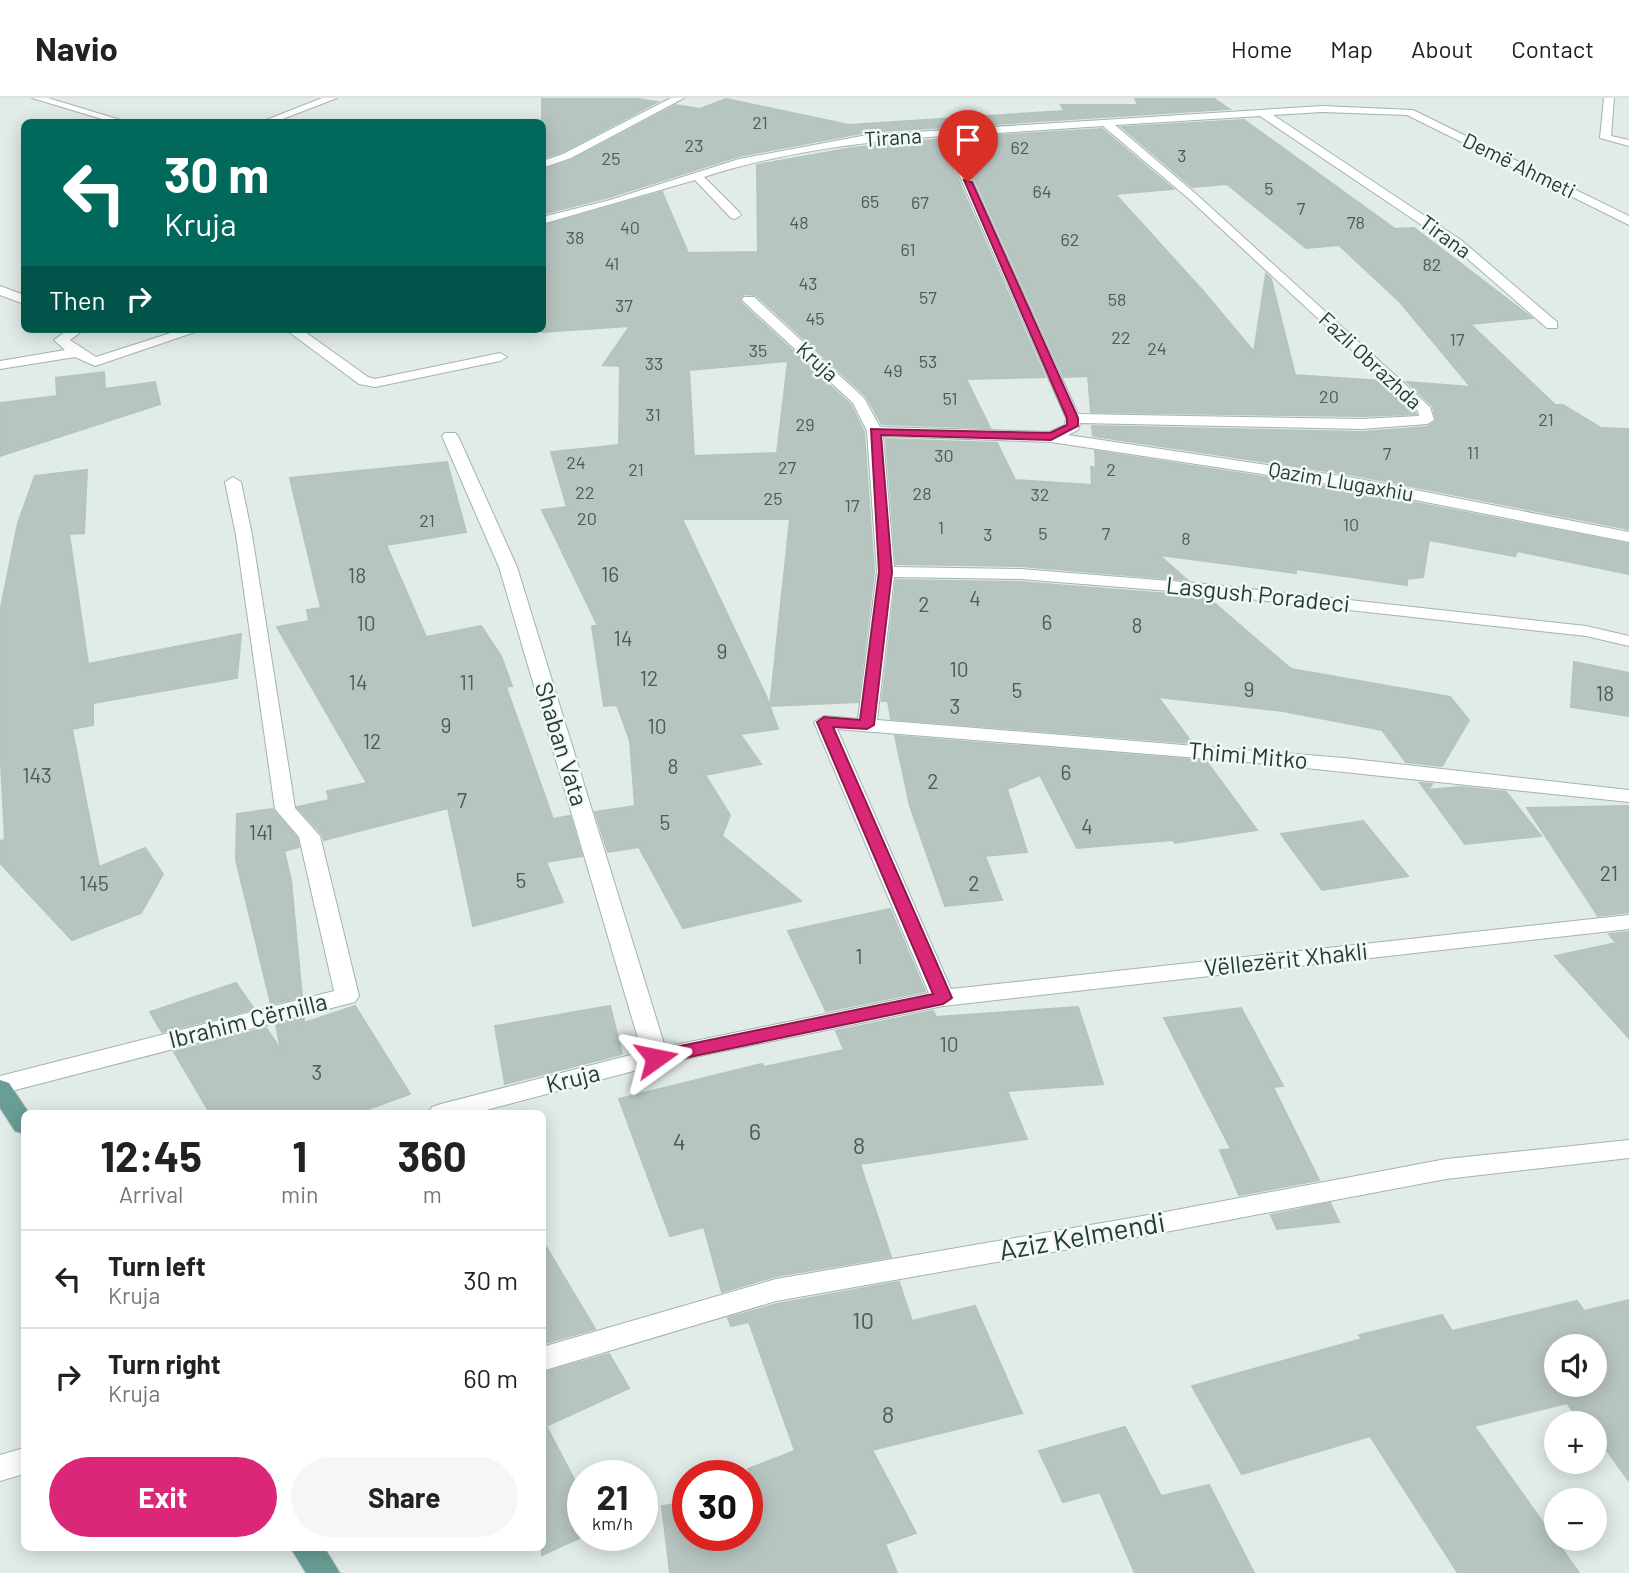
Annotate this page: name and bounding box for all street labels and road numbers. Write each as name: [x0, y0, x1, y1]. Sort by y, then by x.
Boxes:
street label: Tirana: [863, 122, 922, 151]
street label: Demë Ahmeti: [1459, 127, 1580, 203]
street label: Tirana: [1415, 209, 1476, 263]
street label: Fazli Obrazhda: [1314, 306, 1428, 414]
street label: Kruja: [792, 336, 844, 386]
street label: Qazim Llugaxhiu: [1267, 455, 1416, 506]
street label: Lasgush Poradeci: [1165, 569, 1352, 618]
street label: Shaban Vata: [530, 678, 595, 809]
street label: Thimi Mitko: [1187, 735, 1309, 774]
street label: Vëllezërit Xhakli: [1203, 935, 1369, 982]
street label: Ibrahim Cërnilla: [165, 986, 330, 1053]
street label: Kruja: [543, 1057, 603, 1098]
street label: Aziz Kelmendi: [996, 1204, 1167, 1266]

